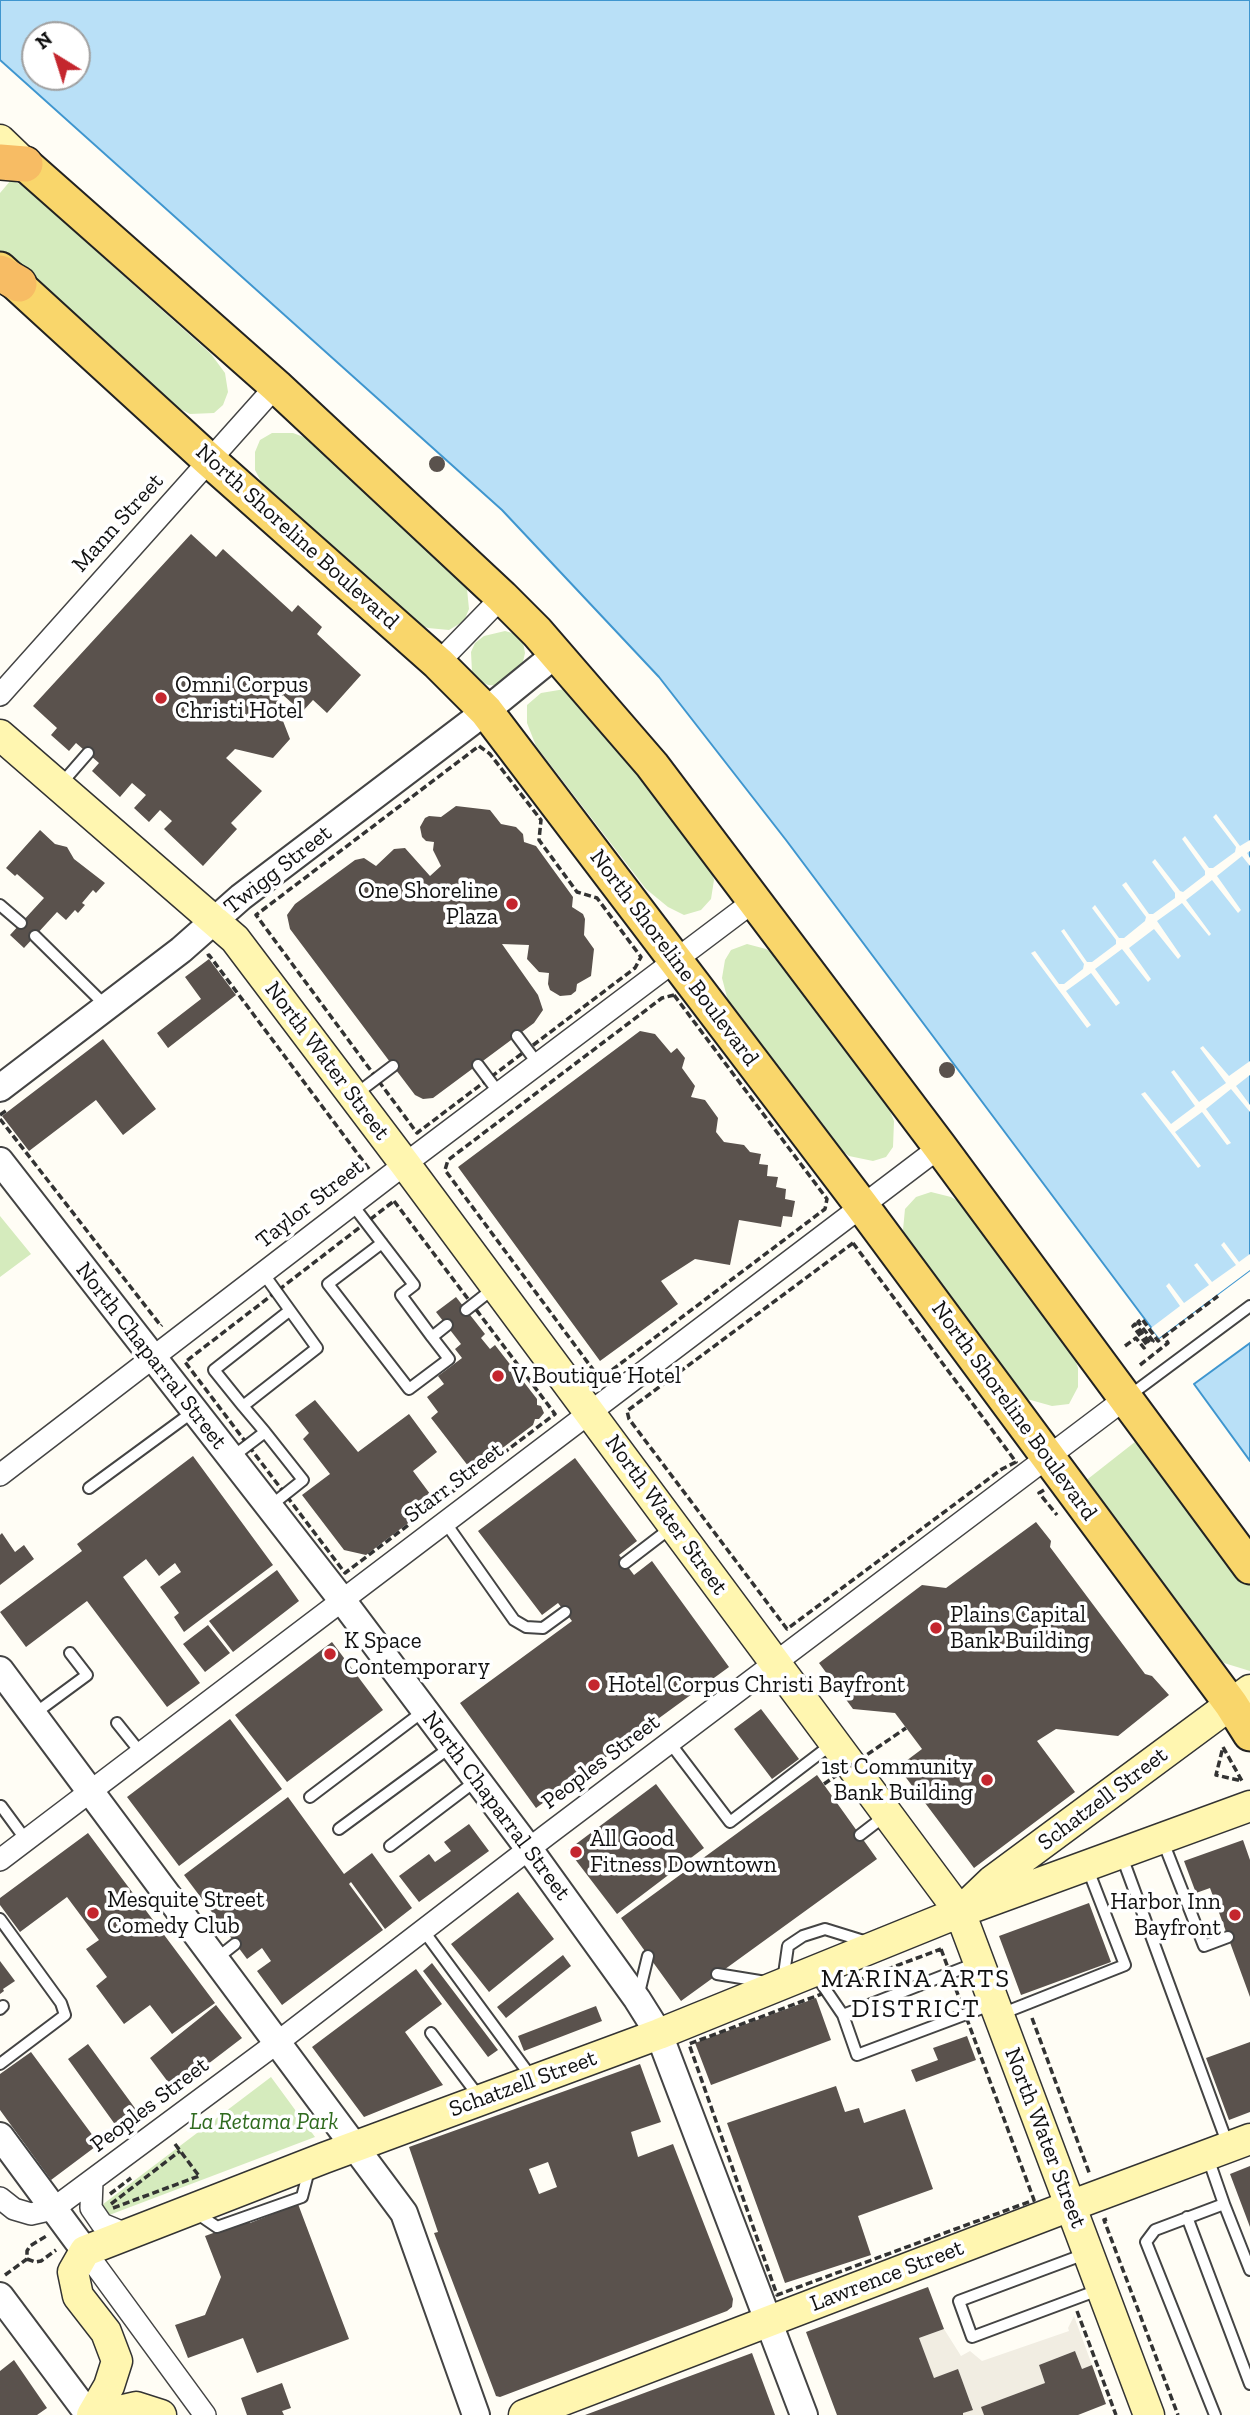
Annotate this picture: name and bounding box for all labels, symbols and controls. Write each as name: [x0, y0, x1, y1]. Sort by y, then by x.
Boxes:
north arrow: [21, 21, 91, 91]
text: N: [31, 27, 57, 54]
street label: North Shoreline Boulevard: [190, 438, 404, 636]
street label: Mann Street: [66, 468, 170, 578]
place label: Omni Corpus Christi Hotel: [175, 671, 308, 725]
marker: Omni Corpus Christi Hotel: [153, 690, 169, 706]
street label: Twigg Street: [219, 819, 337, 921]
street label: North Shoreline Boulevard: [584, 844, 764, 1072]
place label: One Shoreline Plaza: [358, 877, 498, 931]
marker: One Shoreline Plaza: [504, 896, 520, 912]
street label: North Water Street: [259, 976, 395, 1146]
street label: Taylor Street: [251, 1153, 369, 1255]
street label: North Chaparral Street: [69, 1257, 233, 1455]
street label: North Shoreline Boulevard: [925, 1296, 1103, 1526]
place label: V Boutique Hotel: [512, 1362, 681, 1390]
marker: V Boutique Hotel: [490, 1368, 506, 1384]
street label: North Water Street: [599, 1430, 733, 1600]
street label: Starr Street: [399, 1437, 509, 1529]
place label: Plains Capital Bank Building: [950, 1601, 1090, 1655]
marker: Plains Capital Bank Building: [928, 1620, 944, 1636]
place label: K Space Contemporary: [344, 1627, 490, 1681]
marker: K Space Contemporary: [322, 1646, 338, 1662]
place label: Hotel Corpus Christi Bayfront: [608, 1671, 905, 1699]
marker: Hotel Corpus Christi Bayfront: [586, 1677, 602, 1693]
street label: North Chaparral Street: [416, 1706, 576, 1906]
street label: Peoples Street: [536, 1709, 666, 1815]
street label: Schatzell Street: [1033, 1741, 1173, 1857]
place label: 1st Community Bank Building: [821, 1753, 973, 1807]
marker: 1st Community Bank Building: [979, 1772, 995, 1788]
place label: All Good Fitness Downtown: [590, 1825, 777, 1879]
marker: All Good Fitness Downtown: [568, 1844, 584, 1860]
place label: Mesquite Street Comedy Club: [107, 1886, 264, 1940]
place label: Harbor Inn Bayfront: [1110, 1888, 1221, 1942]
marker: Mesquite Street Comedy Club: [85, 1905, 101, 1921]
marker: Harbor Inn Bayfront: [1227, 1907, 1243, 1923]
district label: MARINA ARTS DISTRICT: [822, 1964, 1010, 2025]
street label: North Water Street: [998, 2044, 1092, 2232]
street label: Schatzell Street: [445, 2045, 601, 2123]
street label: Peoples Street: [85, 2052, 215, 2158]
park label: La Retama Park: [190, 2108, 338, 2136]
street label: Lawrence Street: [807, 2234, 967, 2318]

